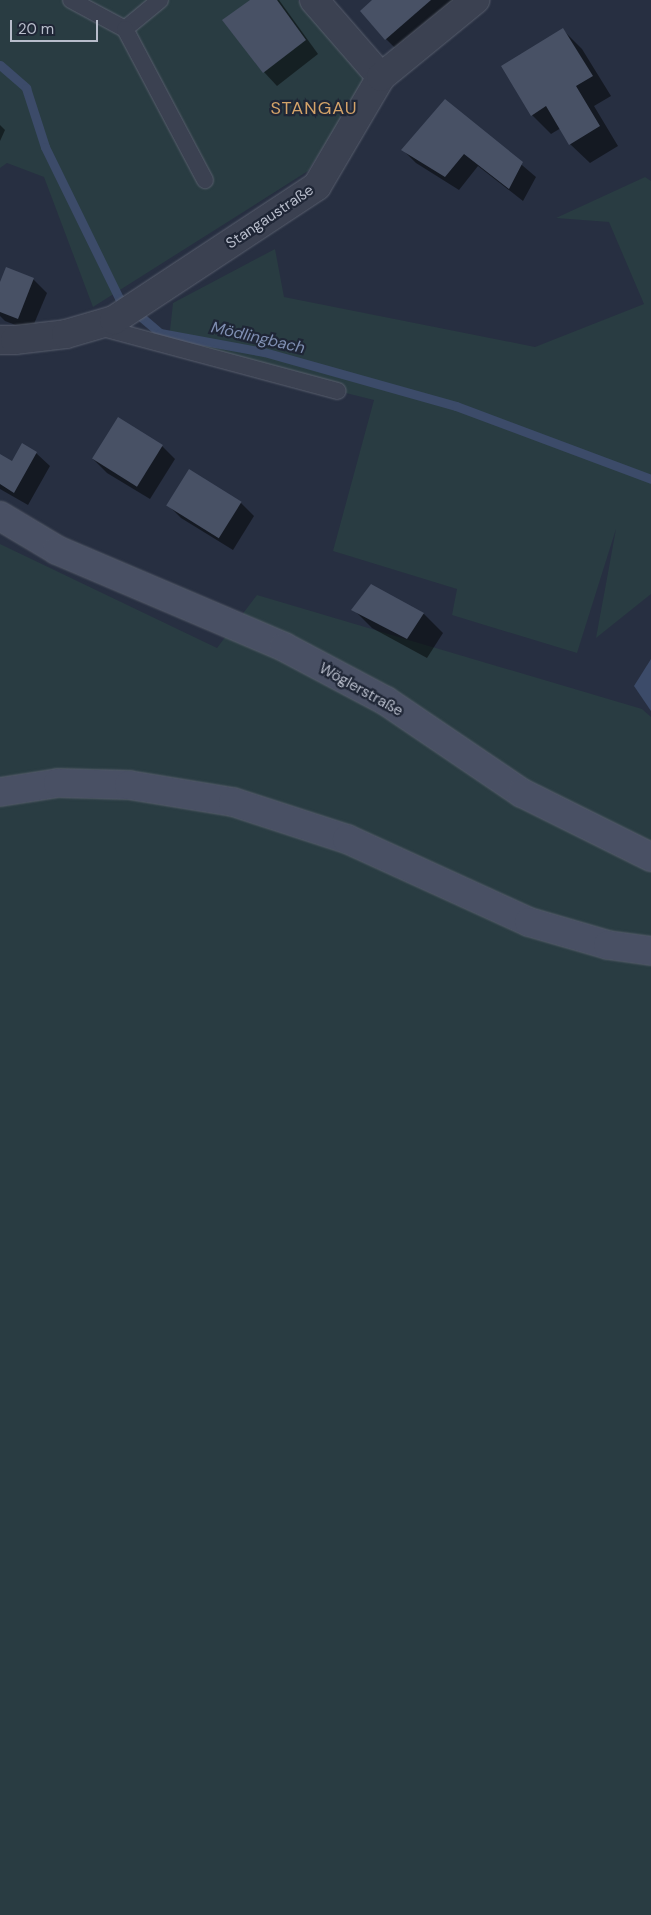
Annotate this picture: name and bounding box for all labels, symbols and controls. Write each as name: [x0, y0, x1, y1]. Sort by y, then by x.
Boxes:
scale bar: [12, 10, 100, 42]
text: 20 m: [18, 19, 54, 39]
district label: STANGAU: [270, 97, 358, 119]
street label: Stangaustraße: [223, 181, 317, 253]
water label: Mödlingbach: [209, 318, 307, 358]
street label: Wöglerstraße: [316, 660, 406, 720]

